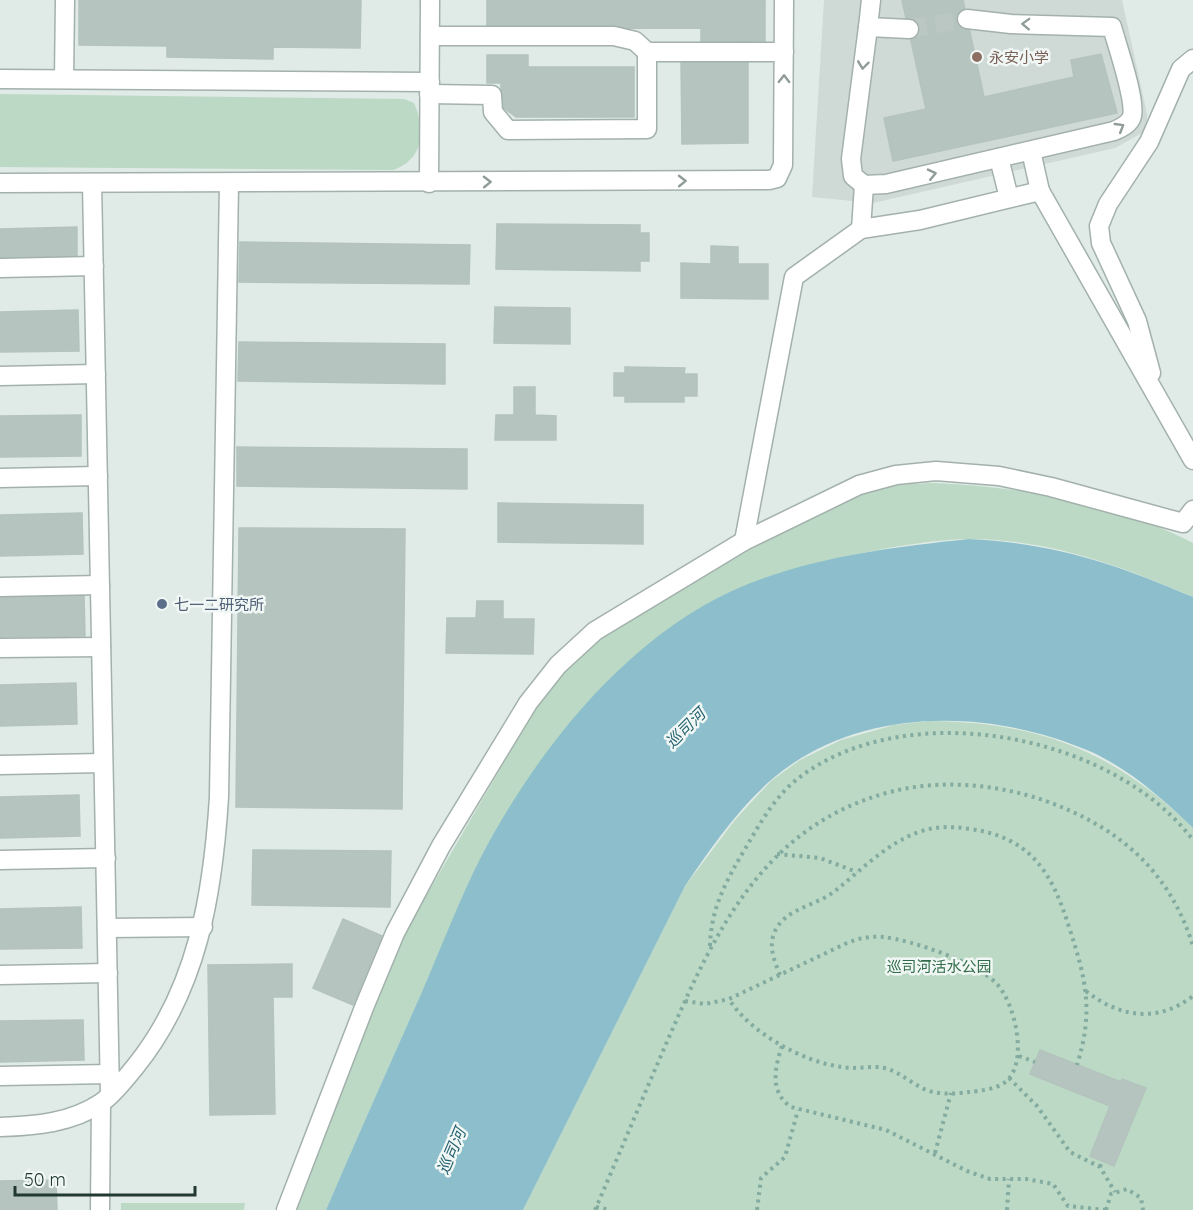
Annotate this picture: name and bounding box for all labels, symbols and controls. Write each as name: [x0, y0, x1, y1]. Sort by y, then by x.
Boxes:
one-way arrow: [1021, 18, 1030, 31]
place label: 永安小学: [989, 48, 1049, 67]
marker: 永安小学: [970, 50, 984, 64]
one-way arrow: [857, 61, 870, 70]
one-way arrow: [778, 75, 790, 84]
one-way arrow: [1114, 122, 1124, 134]
one-way arrow: [926, 168, 936, 181]
one-way arrow: [678, 175, 687, 187]
one-way arrow: [483, 176, 492, 189]
place label: 七一二研究所: [174, 595, 264, 614]
marker: 七一二研究所: [155, 597, 169, 611]
water label: 巡司河: [661, 702, 711, 752]
park label: 巡司河活水公园: [886, 957, 992, 976]
water label: 巡司河: [432, 1122, 471, 1177]
scale bar: [15, 1159, 195, 1197]
text: 50 m: [24, 1168, 66, 1191]

